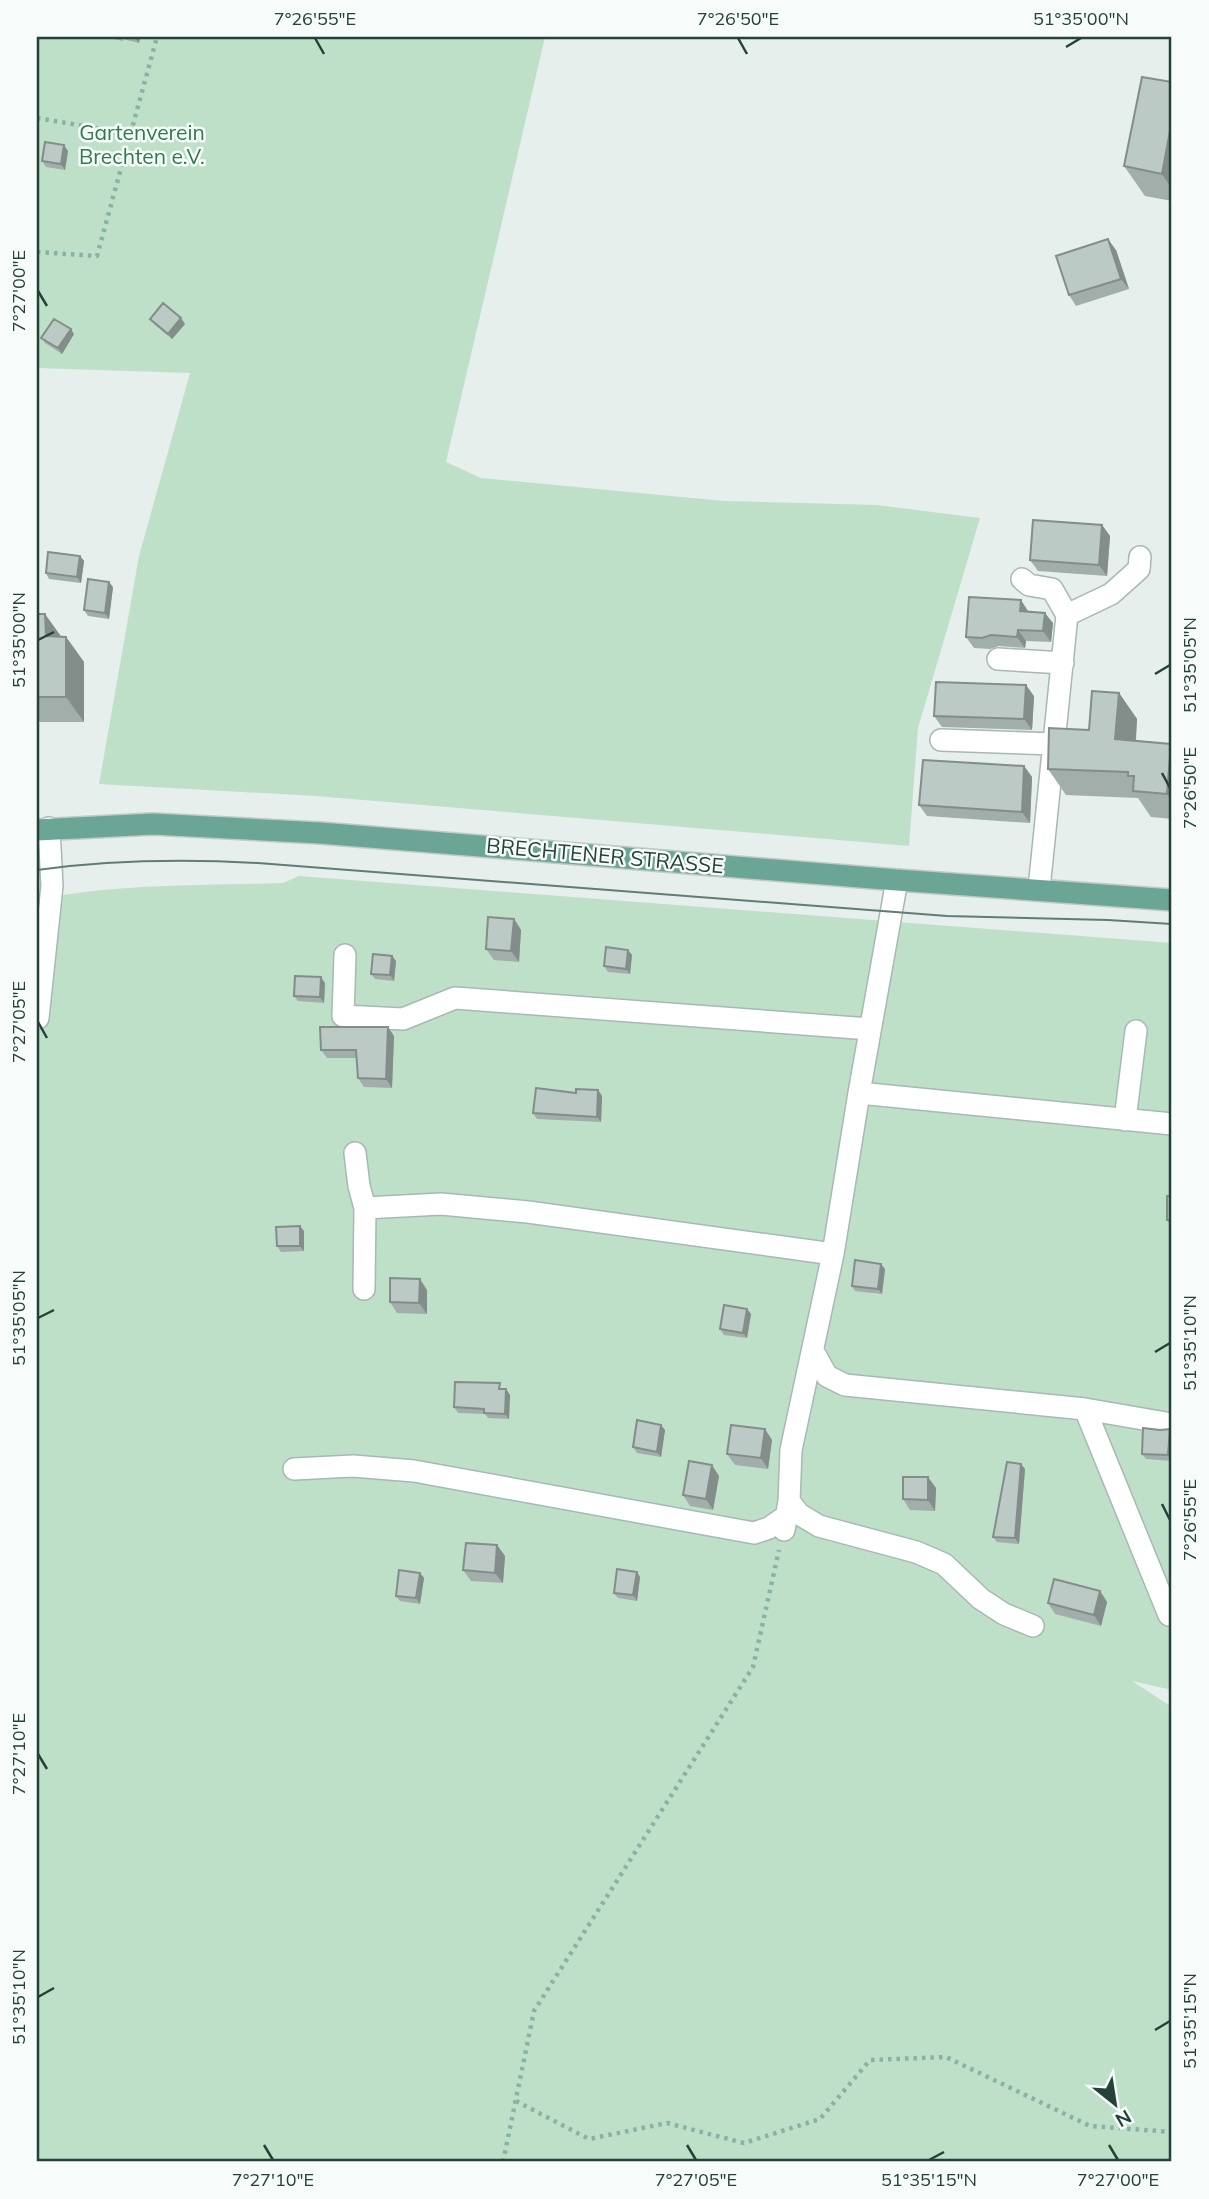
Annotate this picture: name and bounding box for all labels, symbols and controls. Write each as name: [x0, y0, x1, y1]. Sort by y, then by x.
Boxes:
text: 7°26'55"E: [274, 7, 356, 30]
text: 7°26'50"E: [697, 7, 779, 30]
text: 51°35'00"N: [1033, 7, 1129, 30]
park label: Gartenverein Brechten e.V.: [79, 119, 205, 169]
text: 7°27'00"E: [7, 250, 30, 332]
text: 51°35'00"N: [7, 592, 30, 688]
text: 51°35'05"N: [1178, 617, 1201, 713]
text: 7°26'50"E: [1178, 747, 1201, 829]
street label: BRECHTENER STRASSE: [485, 832, 725, 878]
text: 7°27'05"E: [7, 981, 30, 1063]
text: 51°35'05"N: [7, 1270, 30, 1366]
text: 51°35'10"N: [1178, 1295, 1201, 1391]
text: 7°26'55"E: [1178, 1479, 1201, 1561]
text: 7°27'10"E: [7, 1713, 30, 1795]
text: 51°35'10"N: [7, 1949, 30, 2045]
text: 51°35'15"N: [1178, 1973, 1201, 2069]
north arrow: [1080, 2070, 1150, 2140]
text: N: [1111, 2105, 1136, 2133]
text: 7°27'10"E: [232, 2168, 314, 2191]
text: 7°27'05"E: [655, 2168, 737, 2191]
text: 51°35'15"N: [881, 2168, 977, 2191]
text: 7°27'00"E: [1077, 2168, 1159, 2191]

